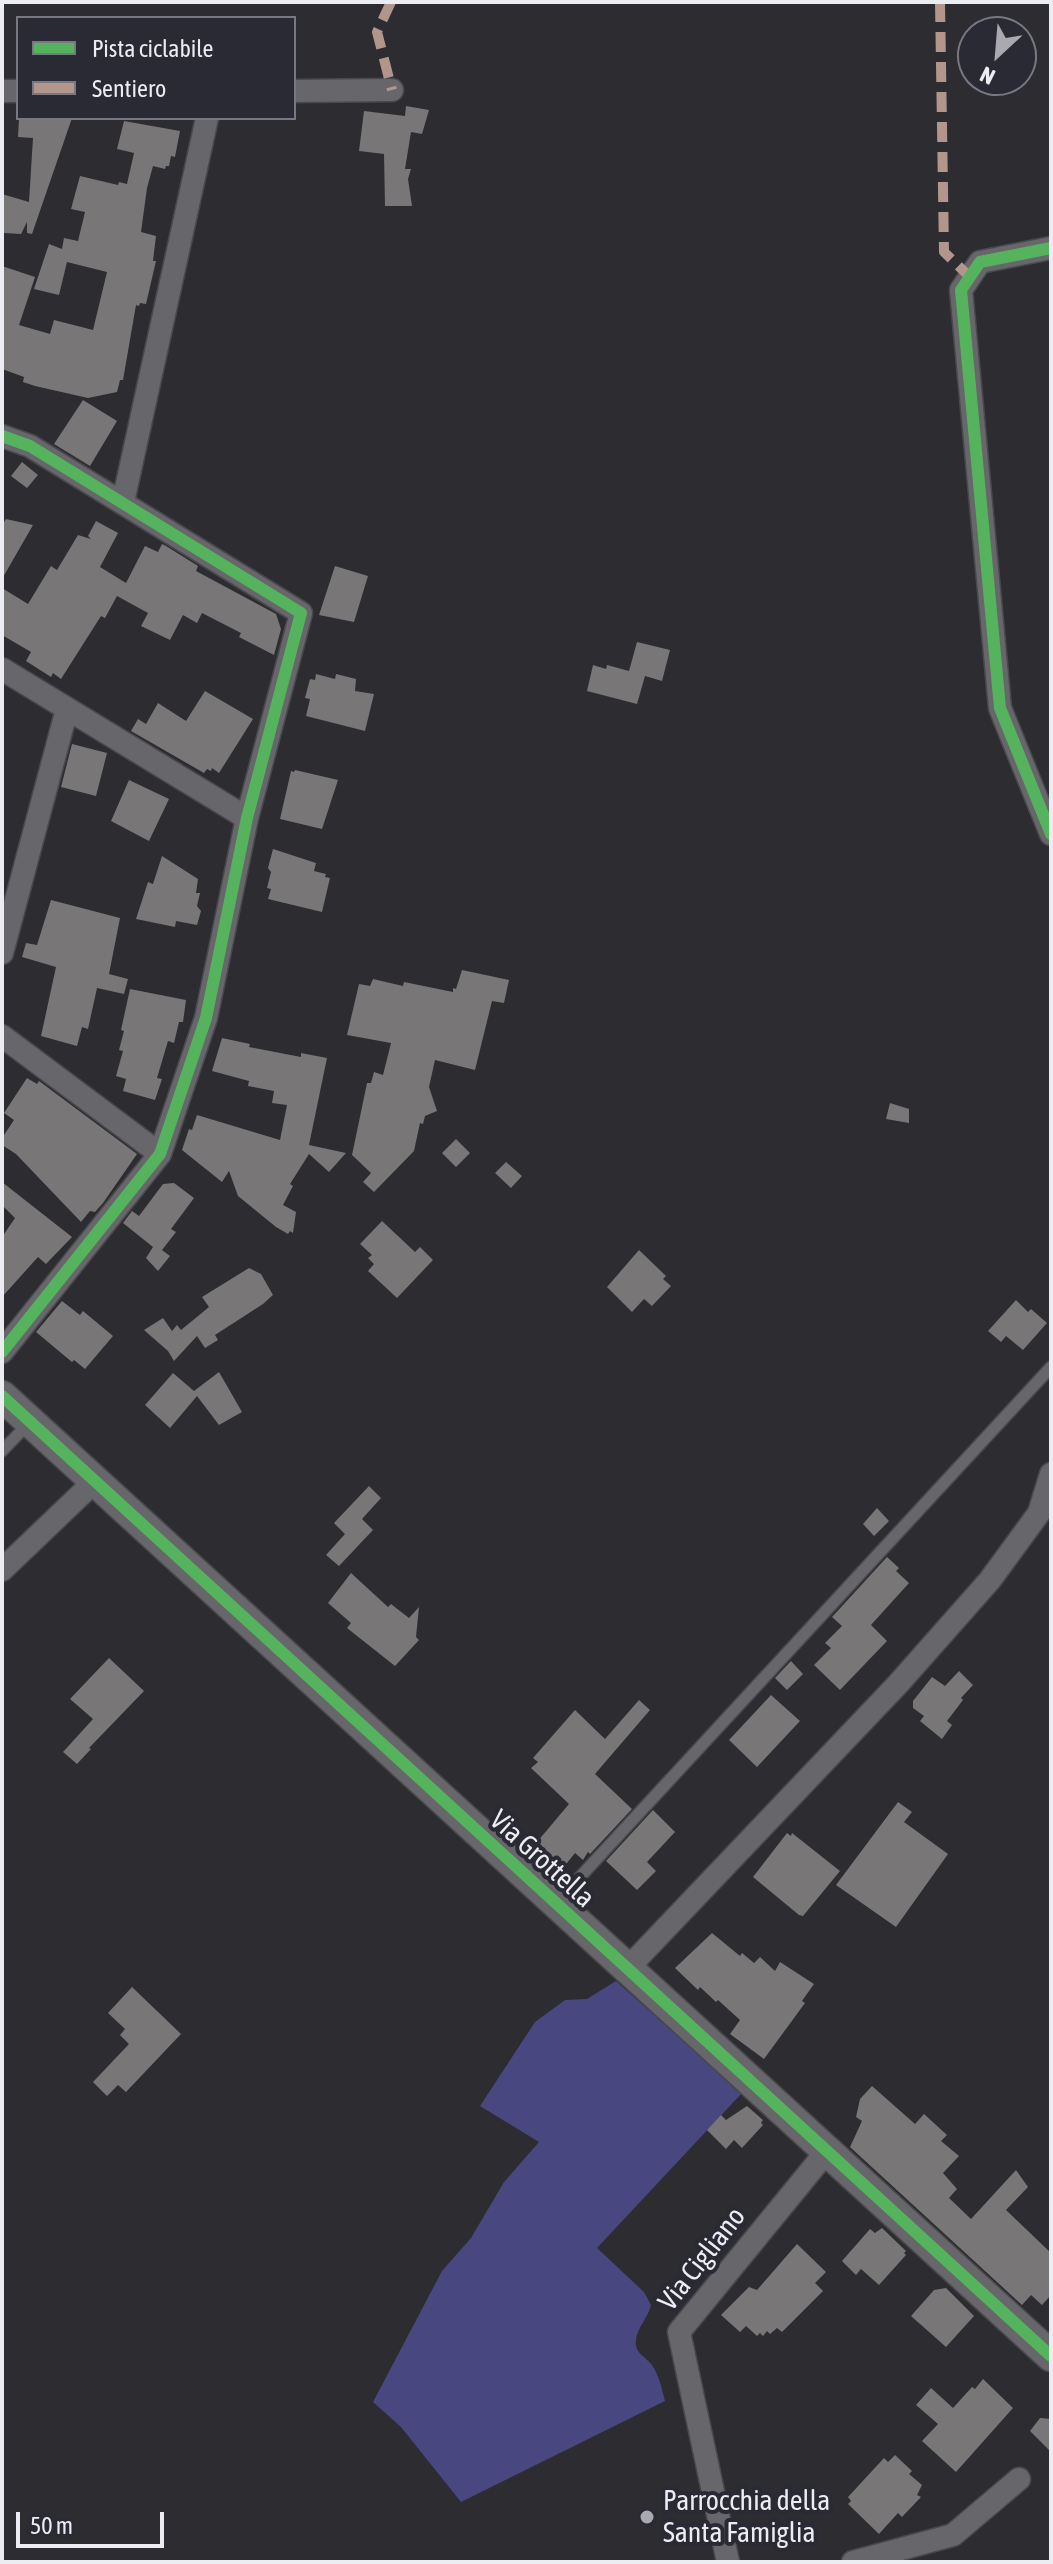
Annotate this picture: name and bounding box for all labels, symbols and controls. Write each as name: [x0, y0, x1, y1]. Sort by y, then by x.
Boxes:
legend: [16, 16, 296, 120]
north arrow: [957, 16, 1037, 96]
text: Pista ciclabile: [92, 35, 213, 62]
text: N: [976, 61, 999, 90]
text: Sentiero: [92, 75, 166, 102]
street label: Via Grottella: [483, 1803, 601, 1915]
street label: Via Cigliano: [651, 2201, 753, 2317]
place label: Parrocchia della Santa Famiglia: [663, 2484, 830, 2550]
scale bar: [20, 2496, 168, 2546]
marker: Parrocchia della Santa Famiglia: [638, 2508, 656, 2526]
text: 50 m: [30, 2512, 73, 2539]

